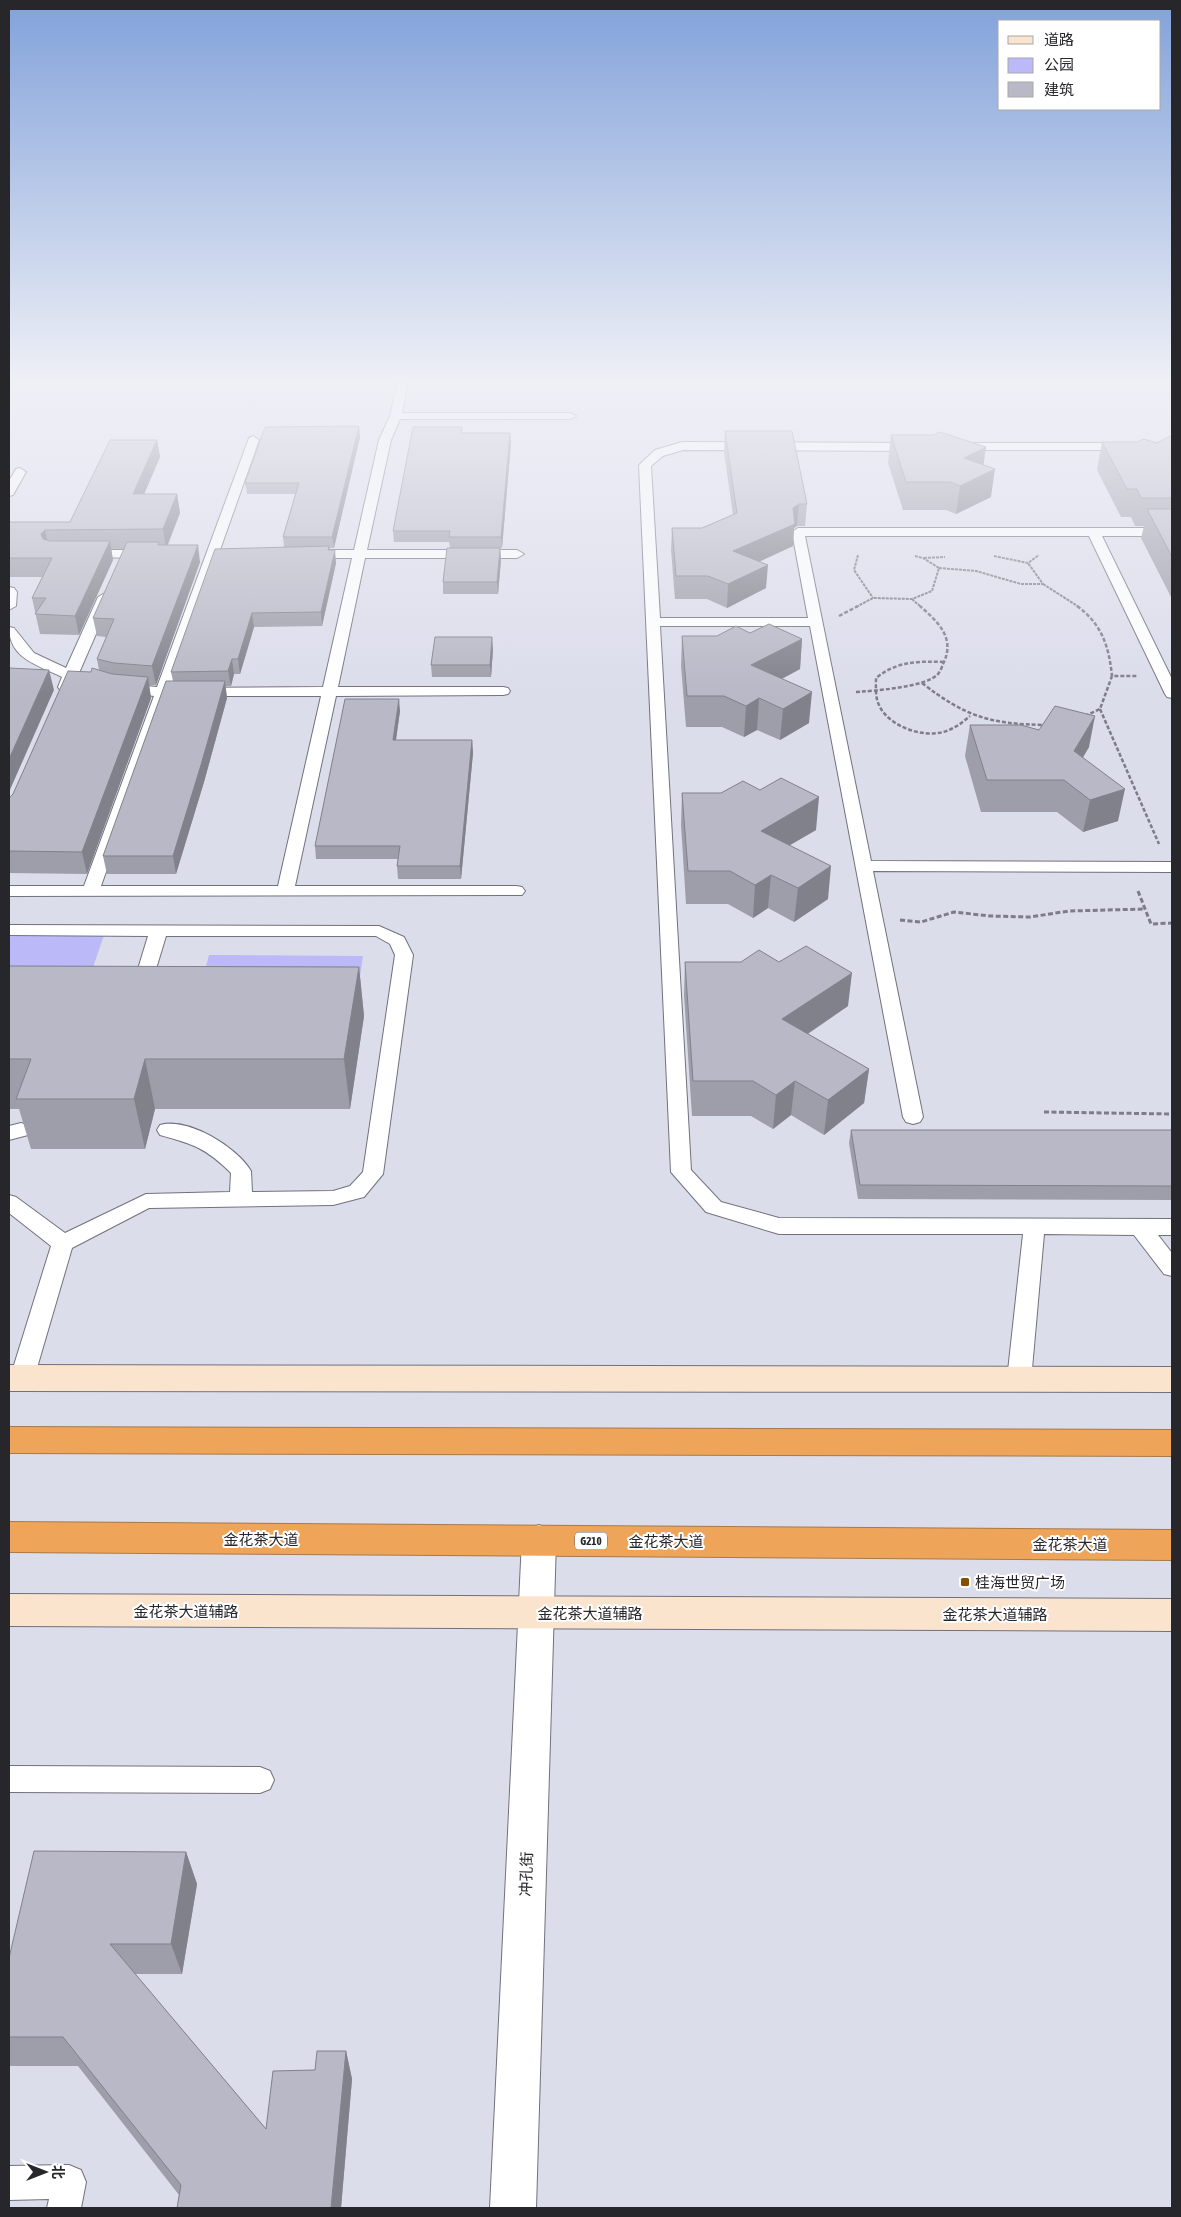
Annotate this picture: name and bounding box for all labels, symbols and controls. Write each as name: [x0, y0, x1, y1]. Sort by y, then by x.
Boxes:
legend: [998, 20, 1161, 110]
text: 道路: [1044, 31, 1074, 48]
text: 公园: [1044, 56, 1074, 73]
text: 建筑: [1044, 81, 1074, 98]
street label: 金花茶大道: [223, 1531, 299, 1548]
road number: G210: [575, 1532, 607, 1550]
street label: 金花茶大道: [628, 1533, 704, 1550]
street label: 金花茶大道: [1032, 1536, 1108, 1553]
place label: 桂海世贸广场: [975, 1574, 1065, 1591]
marker: 桂海世贸广场: [959, 1576, 971, 1588]
street label: 金花茶大道辅路: [133, 1603, 239, 1620]
street label: 金花茶大道辅路: [537, 1605, 643, 1622]
street label: 金花茶大道辅路: [942, 1606, 1048, 1623]
street label: 冲孔街: [517, 1851, 535, 1897]
north arrow: [20, 2147, 70, 2197]
text: 北: [50, 2165, 66, 2179]

